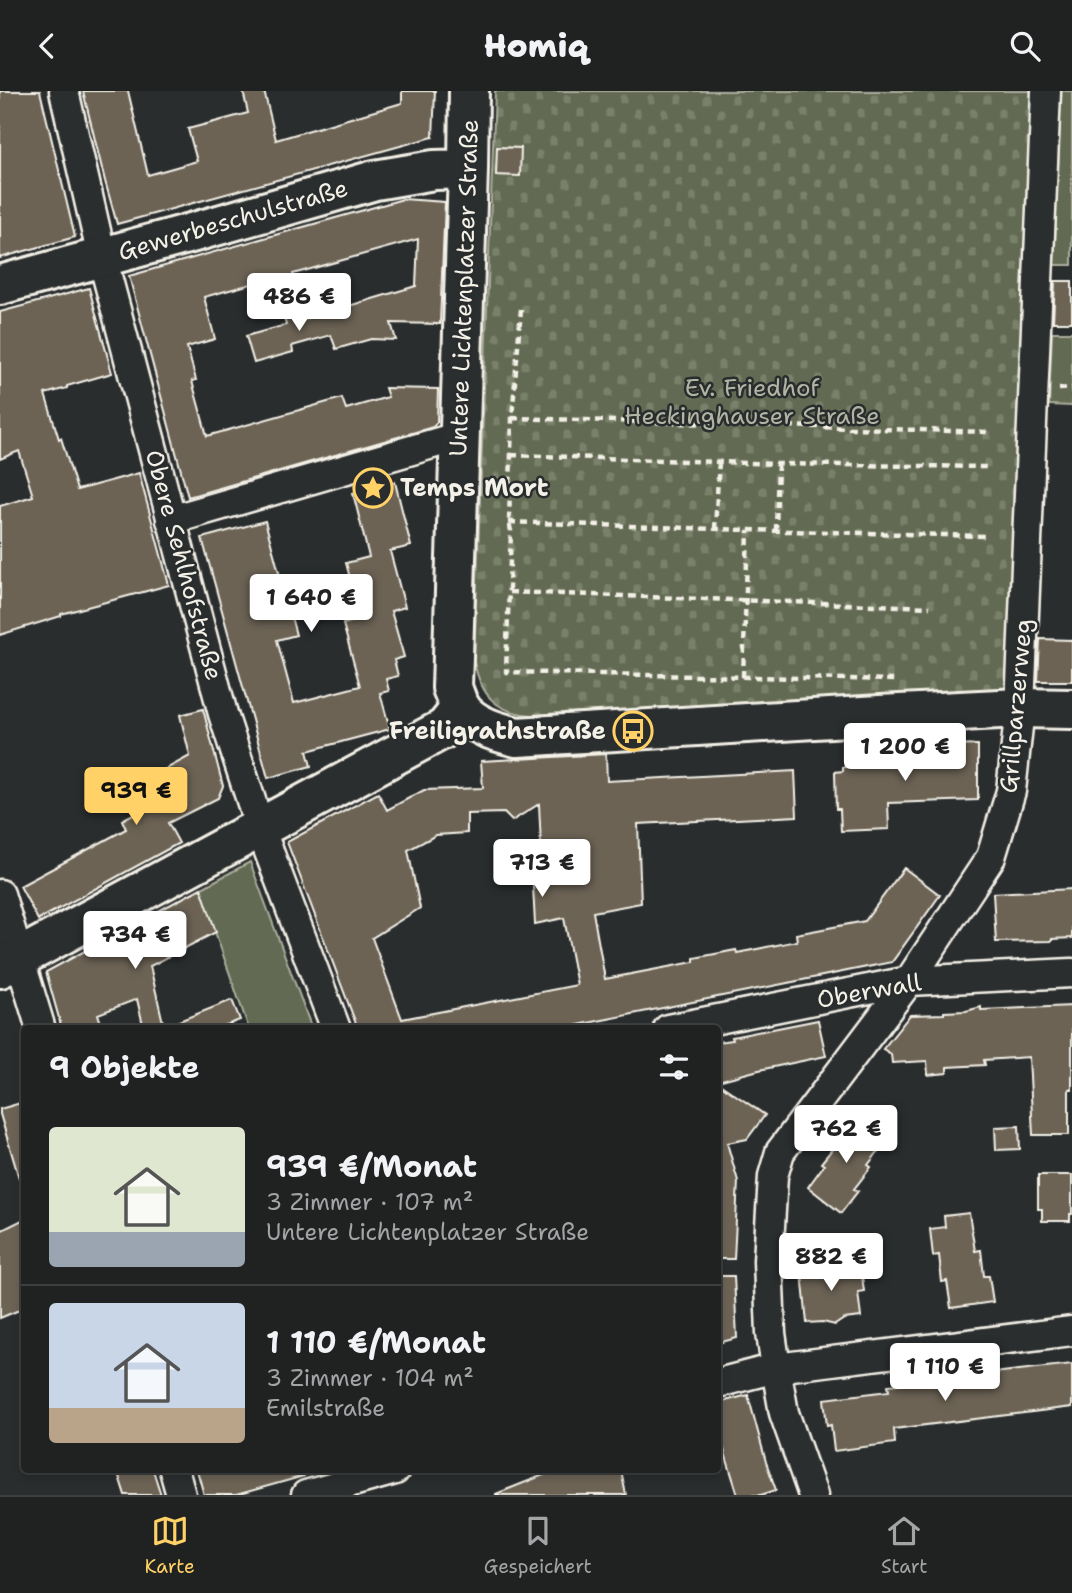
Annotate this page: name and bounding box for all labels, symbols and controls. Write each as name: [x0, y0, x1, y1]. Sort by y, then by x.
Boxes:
text: Homiq: [484, 24, 588, 67]
icon: back: [28, 27, 66, 65]
icon: search: [1006, 27, 1044, 65]
street label: Untere Lichtenplatzer Straße: [442, 119, 486, 457]
street label: Gewerbeschulstraße: [114, 172, 352, 268]
pin: 486 €: [250, 273, 348, 333]
text: 486 €: [263, 281, 335, 311]
park label: Ev. Friedhof Heckinghauser Straße: [624, 372, 880, 432]
street label: Obere Sehlhofstraße: [138, 446, 230, 684]
place icon: Temps Mort: [352, 467, 394, 509]
place label: Temps Mort: [400, 472, 549, 504]
pin: 1 640 €: [246, 575, 376, 634]
text: 1 640 €: [266, 582, 356, 612]
street label: Grillparzerweg: [992, 618, 1040, 794]
bus stop icon: Freiligrathstraße: [612, 710, 654, 752]
place label: Freiligrathstraße: [389, 715, 606, 747]
pin: 1 200 €: [840, 723, 970, 783]
text: 1 200 €: [860, 731, 950, 761]
pin: 939 €: [87, 767, 185, 827]
text: 939 €: [100, 775, 172, 805]
pin: 713 €: [493, 839, 591, 899]
text: 713 €: [509, 847, 575, 877]
pin: 734 €: [86, 911, 184, 971]
text: 734 €: [99, 919, 171, 949]
street label: Oberwall: [814, 966, 924, 1016]
text: 9 Objekte: [49, 1047, 199, 1088]
icon: filters: [655, 1048, 693, 1086]
pin: 762 €: [797, 1105, 895, 1165]
text: 762 €: [810, 1113, 882, 1143]
text: 939 €/Monat: [266, 1146, 477, 1187]
icon: home: [105, 1155, 189, 1239]
text: 3 Zimmer · 107 m²: [266, 1187, 473, 1217]
text: Untere Lichtenplatzer Straße: [266, 1217, 589, 1247]
pin: 882 €: [782, 1233, 880, 1293]
text: 882 €: [795, 1241, 867, 1271]
text: 1 110 €/Monat: [266, 1322, 486, 1363]
icon: home: [105, 1331, 189, 1415]
pin: 1 110 €: [880, 1343, 1010, 1403]
text: 1 110 €: [906, 1351, 984, 1381]
text: 3 Zimmer · 104 m²: [266, 1363, 474, 1393]
text: Emilstraße: [266, 1393, 385, 1423]
tab: Karte: [145, 1512, 195, 1579]
tab: Gespeichert: [484, 1512, 592, 1579]
tab: Start: [881, 1512, 927, 1579]

